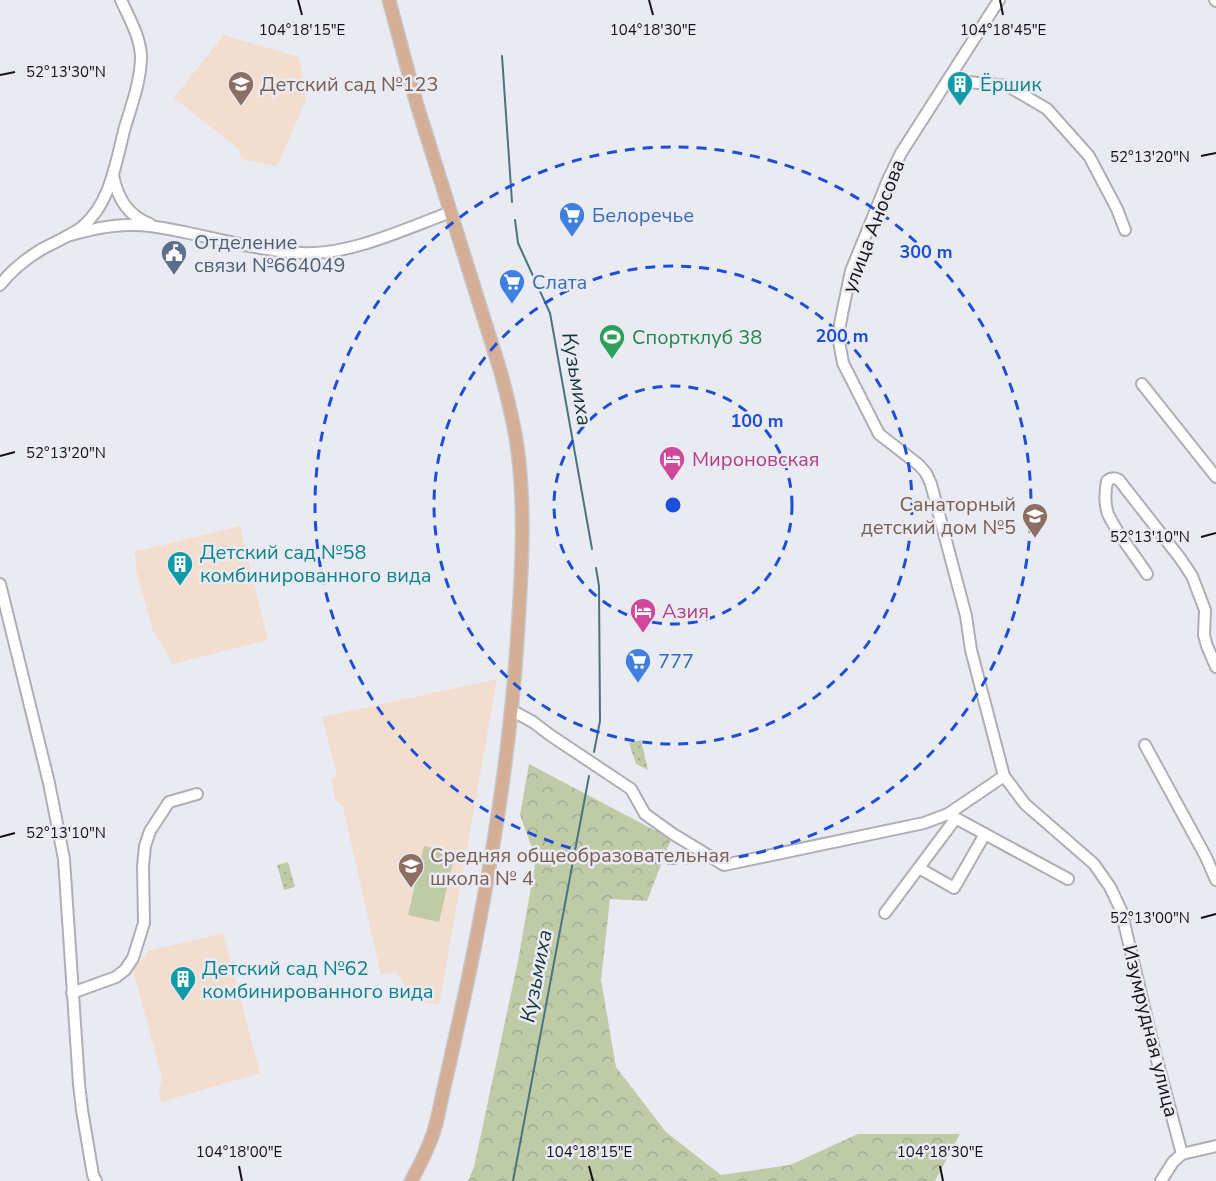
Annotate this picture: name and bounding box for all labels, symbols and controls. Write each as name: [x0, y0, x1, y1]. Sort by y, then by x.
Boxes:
text: 104°18'15"E: [259, 20, 345, 40]
text: 104°18'30"E: [610, 20, 696, 40]
text: 104°18'45"E: [960, 20, 1046, 40]
text: 52°13'30"N: [26, 62, 106, 82]
school or university icon: Детский сад №123: [226, 69, 256, 107]
building icon: Ёршик: [945, 69, 975, 107]
place label: Детский сад №123: [260, 71, 439, 98]
place label: Ёршик: [980, 71, 1042, 98]
text: 52°13'20"N: [1110, 147, 1190, 167]
street label: улица Аносова: [836, 155, 911, 297]
supermarket icon: Белоречье: [557, 200, 587, 238]
place label: Белоречье: [592, 202, 694, 229]
place label: Отделение связи №664049: [194, 229, 346, 279]
public building icon: Отделение связи №664049: [159, 238, 189, 276]
text: 300 m: [899, 240, 953, 264]
supermarket icon: Слата: [497, 267, 527, 305]
place label: Слата: [532, 269, 587, 296]
sports icon: Спортклуб 38: [597, 322, 627, 360]
place label: Спортклуб 38: [632, 324, 762, 351]
text: 200 m: [815, 324, 869, 348]
water label: Кузьмиха: [555, 330, 599, 428]
text: 100 m: [730, 409, 784, 433]
text: 52°13'20"N: [26, 443, 106, 463]
hotel icon: Мироновская: [657, 444, 687, 482]
place label: Мироновская: [692, 446, 820, 473]
place label: Санаторный детский дом №5: [861, 491, 1016, 541]
centre of rings: [663, 495, 683, 515]
school or university icon: Санаторный детский дом №5: [1020, 501, 1050, 539]
text: 52°13'10"N: [1110, 527, 1190, 547]
place label: Детский сад №58 комбинированного вида: [200, 539, 432, 589]
building icon: Детский сад №58 комбинированного вида: [165, 549, 195, 587]
hotel icon: Азия: [628, 596, 658, 634]
place label: Азия: [662, 598, 709, 625]
supermarket icon: 777: [623, 646, 653, 684]
place label: 777: [658, 648, 694, 675]
text: 52°13'10"N: [26, 823, 106, 843]
place label: Средняя общеобразовательная школа № 4: [430, 842, 730, 892]
school or university icon: Средняя общеобразовательная школа № 4: [396, 851, 426, 889]
text: 52°13'00"N: [1110, 908, 1190, 928]
water label: Кузьмиха: [513, 927, 559, 1025]
street label: Изумрудная улица: [1116, 942, 1185, 1120]
place label: Детский сад №62 комбинированного вида: [202, 955, 434, 1005]
building icon: Детский сад №62 комбинированного вида: [168, 964, 198, 1002]
text: 104°18'00"E: [196, 1142, 282, 1162]
text: 104°18'15"E: [546, 1142, 632, 1162]
text: 104°18'30"E: [897, 1142, 983, 1162]

